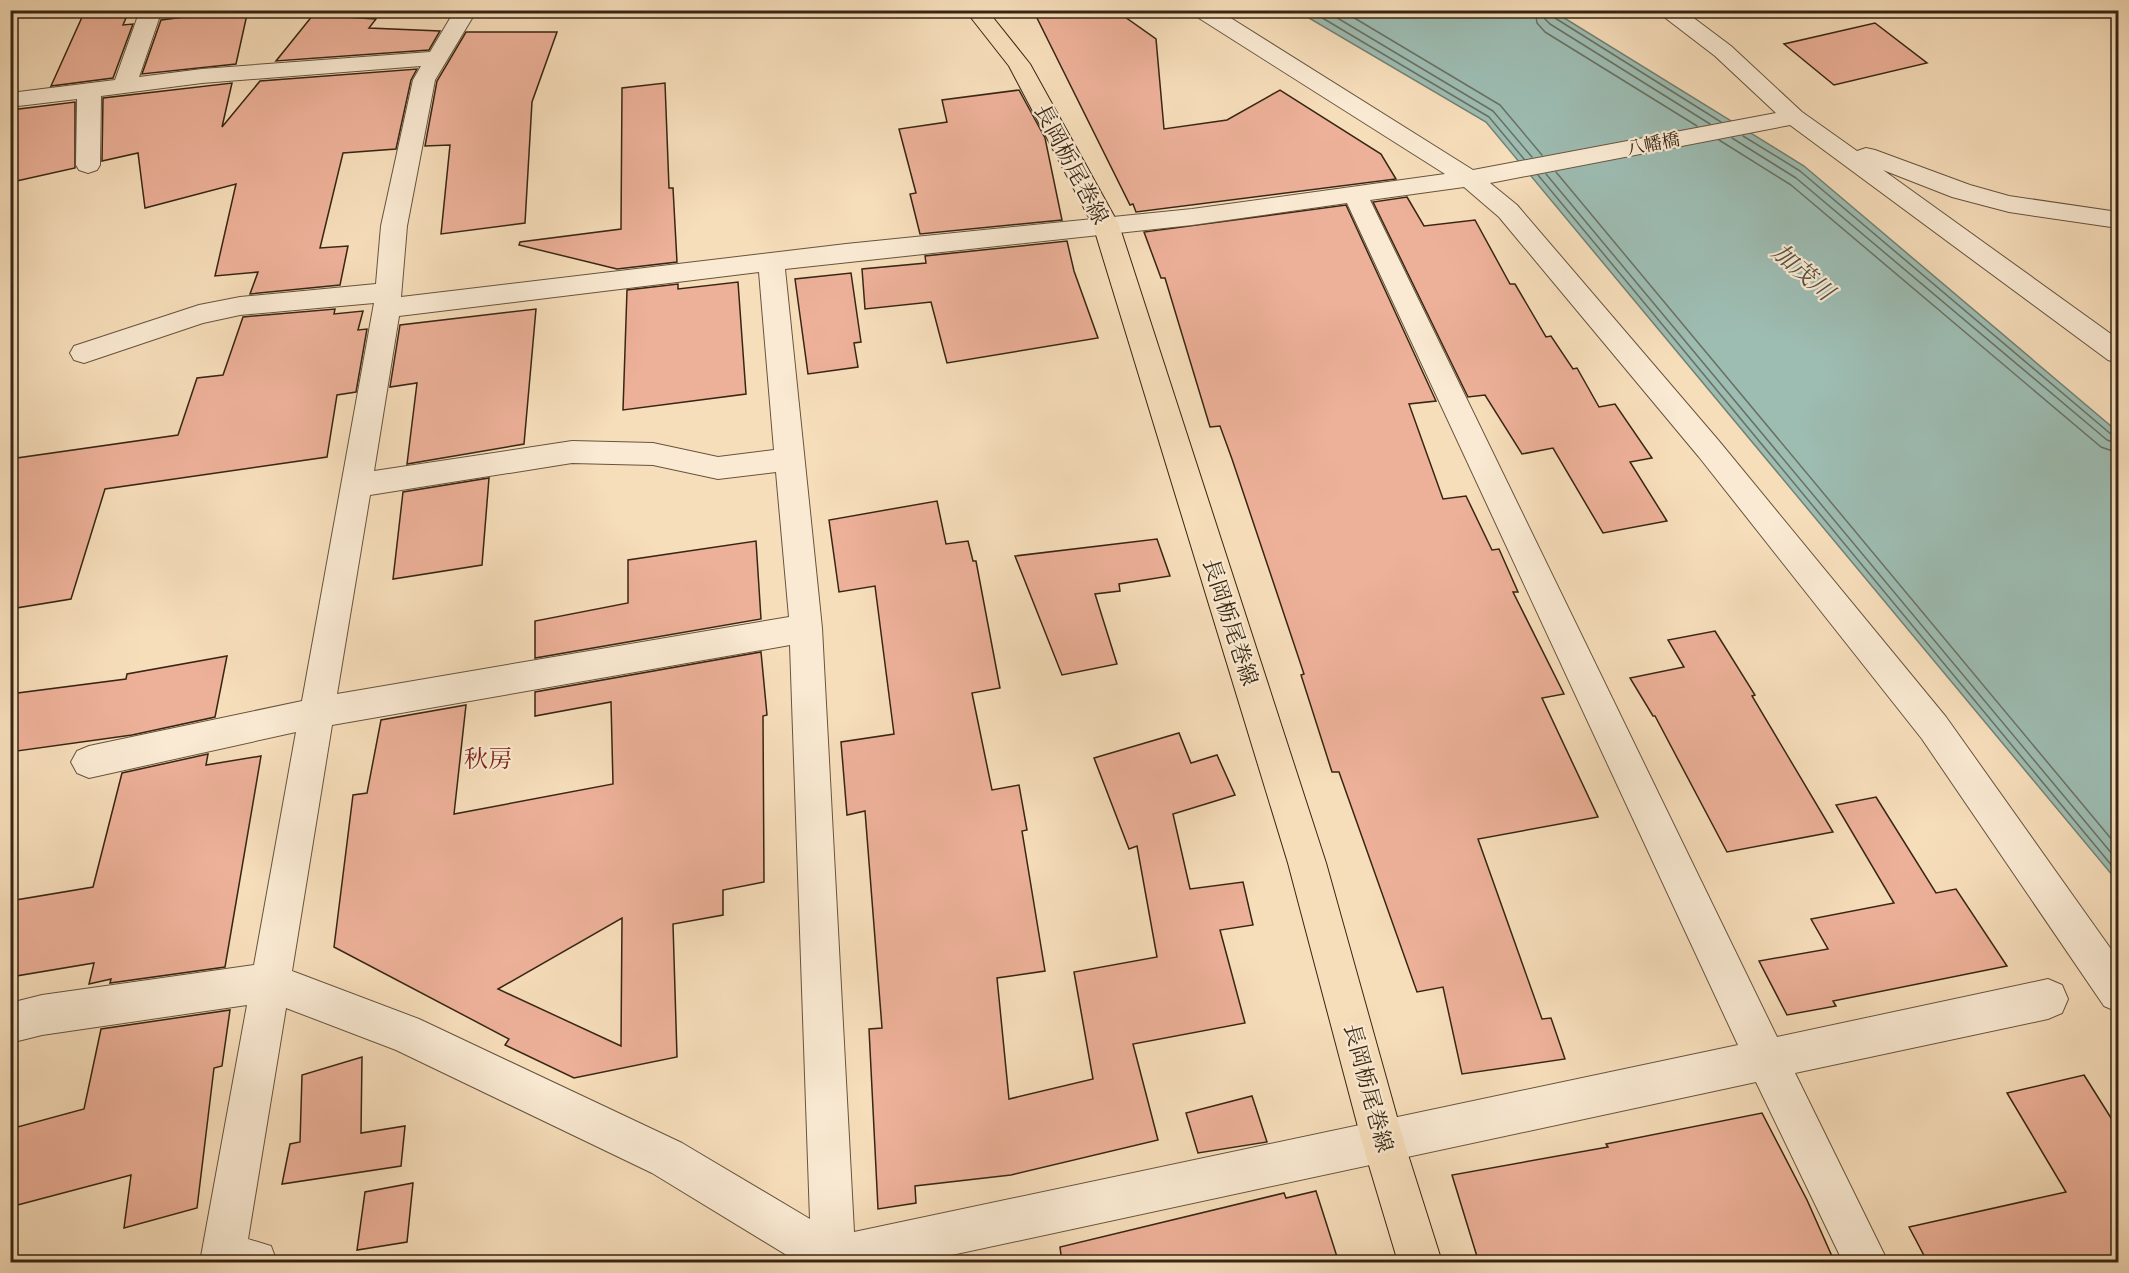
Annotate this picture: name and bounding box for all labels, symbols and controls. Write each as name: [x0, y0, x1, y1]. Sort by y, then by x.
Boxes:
street label: 長岡栃尾巻線: [1028, 99, 1115, 229]
street label: 八幡橋: [1624, 127, 1682, 160]
water label: 加茂川: [1766, 236, 1843, 309]
street label: 長岡栃尾巻線: [1196, 555, 1265, 689]
district label: 秋房: [464, 743, 512, 774]
street label: 長岡栃尾巻線: [1337, 1021, 1400, 1156]

